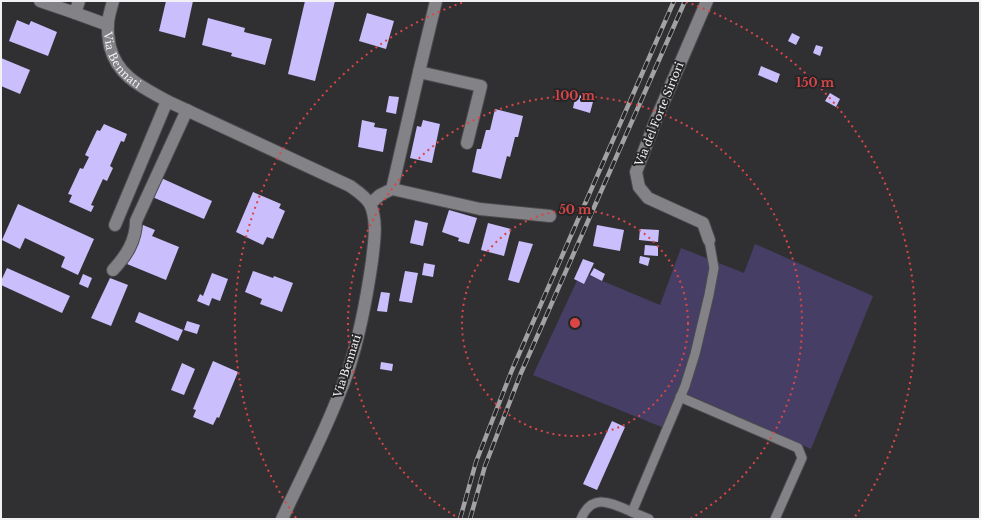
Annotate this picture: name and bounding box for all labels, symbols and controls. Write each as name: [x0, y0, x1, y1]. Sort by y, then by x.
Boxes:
street label: Via Bennati: [101, 30, 144, 91]
street label: Via del Forte Sirtori: [631, 60, 686, 169]
text: 150 m: [796, 75, 835, 90]
text: 100 m: [555, 88, 596, 103]
text: 50 m: [559, 202, 592, 217]
centre of rings: [568, 316, 582, 330]
street label: Via Bennati: [330, 333, 364, 400]

